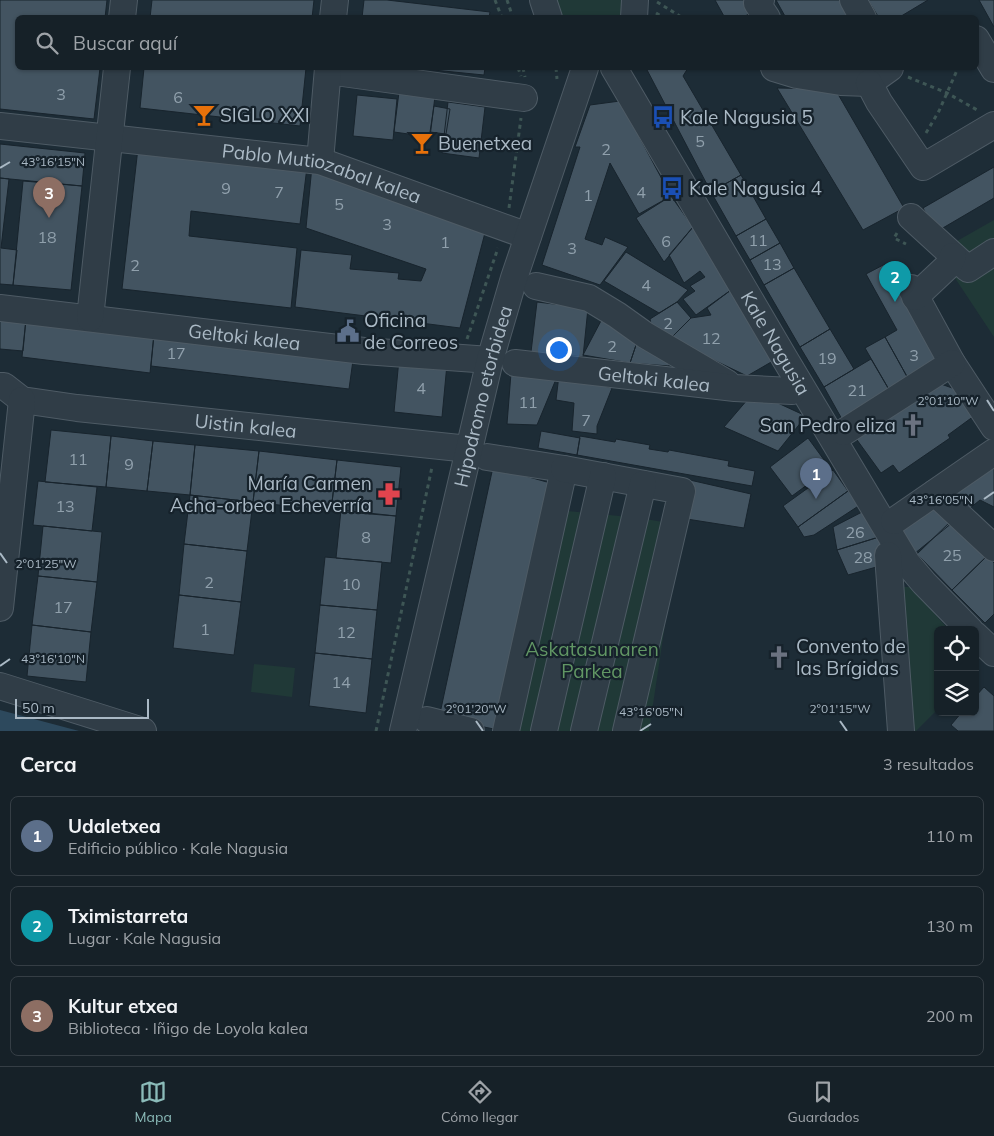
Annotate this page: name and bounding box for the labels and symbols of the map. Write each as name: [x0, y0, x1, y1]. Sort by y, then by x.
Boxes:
house number: 3: [56, 84, 66, 104]
house number: 6: [173, 87, 183, 107]
bar icon: SIGLO XXI: [191, 102, 217, 128]
place label: SIGLO XXI: [220, 103, 310, 127]
bus stop icon: Kale Nagusia 5: [650, 104, 676, 130]
place label: Kale Nagusia 5: [680, 105, 813, 129]
bar icon: Buenetxea: [409, 130, 435, 156]
place label: Buenetxea: [438, 131, 532, 155]
house number: 5: [695, 131, 705, 151]
street label: Pablo Mutiozabal kalea: [221, 138, 424, 208]
house number: 2: [601, 139, 611, 159]
text: 43°16'15"N: [21, 154, 85, 169]
bus stop icon: Kale Nagusia 4: [659, 175, 685, 201]
place label: Kale Nagusia 4: [689, 176, 822, 200]
pin: 3: [33, 177, 65, 218]
house number: 9: [221, 178, 231, 198]
house number: 7: [274, 182, 284, 202]
house number: 4: [636, 182, 646, 202]
house number: 1: [583, 185, 593, 205]
house number: 5: [334, 194, 344, 214]
house number: 3: [382, 214, 392, 234]
house number: 18: [37, 227, 57, 247]
house number: 11: [748, 230, 768, 250]
house number: 6: [661, 231, 671, 251]
house number: 1: [440, 232, 450, 252]
house number: 3: [567, 238, 577, 258]
house number: 13: [762, 254, 782, 274]
house number: 2: [130, 255, 140, 275]
pin: 2: [879, 261, 911, 302]
house number: 4: [641, 275, 651, 295]
street label: Kale Nagusia: [736, 287, 816, 399]
street label: Hipodromo etorbidea: [449, 303, 517, 490]
place label: Oficina de Correos: [364, 308, 458, 354]
house number: 2: [663, 313, 673, 333]
street label: Geltoki kalea: [187, 318, 302, 355]
public building icon: Oficina de Correos: [335, 318, 361, 344]
house number: 12: [701, 328, 721, 348]
house number: 2: [607, 336, 617, 356]
your location: [546, 337, 572, 363]
house number: 17: [166, 343, 186, 363]
house number: 3: [909, 345, 919, 365]
house number: 19: [817, 348, 837, 368]
street label: Geltoki kalea: [597, 361, 712, 397]
house number: 4: [416, 378, 426, 398]
house number: 21: [847, 380, 867, 400]
house number: 11: [518, 392, 538, 412]
text: 2°01'10"W: [917, 393, 979, 408]
street label: Uistin kalea: [194, 408, 298, 443]
house number: 7: [581, 410, 591, 430]
church icon: San Pedro eliza: [900, 412, 926, 438]
place label: San Pedro eliza: [760, 413, 896, 437]
house number: 11: [68, 449, 88, 469]
house number: 9: [124, 454, 134, 474]
pin: 1: [800, 458, 832, 499]
place label: María Carmen Acha-orbea Echeverría: [170, 471, 372, 517]
pharmacy icon: María Carmen Acha-orbea Echeverría: [376, 481, 402, 507]
text: 43°16'05"N: [909, 492, 973, 507]
house number: 13: [55, 496, 75, 516]
house number: 26: [845, 522, 865, 542]
house number: 8: [361, 527, 371, 547]
house number: 25: [942, 545, 962, 565]
house number: 28: [853, 547, 873, 567]
text: 2°01'25"W: [15, 556, 77, 571]
house number: 2: [204, 572, 214, 592]
house number: 10: [341, 574, 361, 594]
house number: 17: [53, 597, 73, 617]
house number: 1: [200, 619, 210, 639]
house number: 12: [336, 622, 356, 642]
place label: Convento de las Brígidas: [796, 634, 906, 680]
park label: Askatasunaren Parkea: [525, 637, 659, 683]
church icon: Convento de las Brígidas: [766, 644, 792, 670]
text: 43°16'10"N: [21, 651, 85, 666]
house number: 14: [331, 672, 351, 692]
scale bar: [15, 696, 149, 719]
text: 2°01'20"W: [445, 701, 507, 716]
text: 2°01'15"W: [809, 701, 871, 716]
text: 43°16'05"N: [619, 704, 683, 719]

